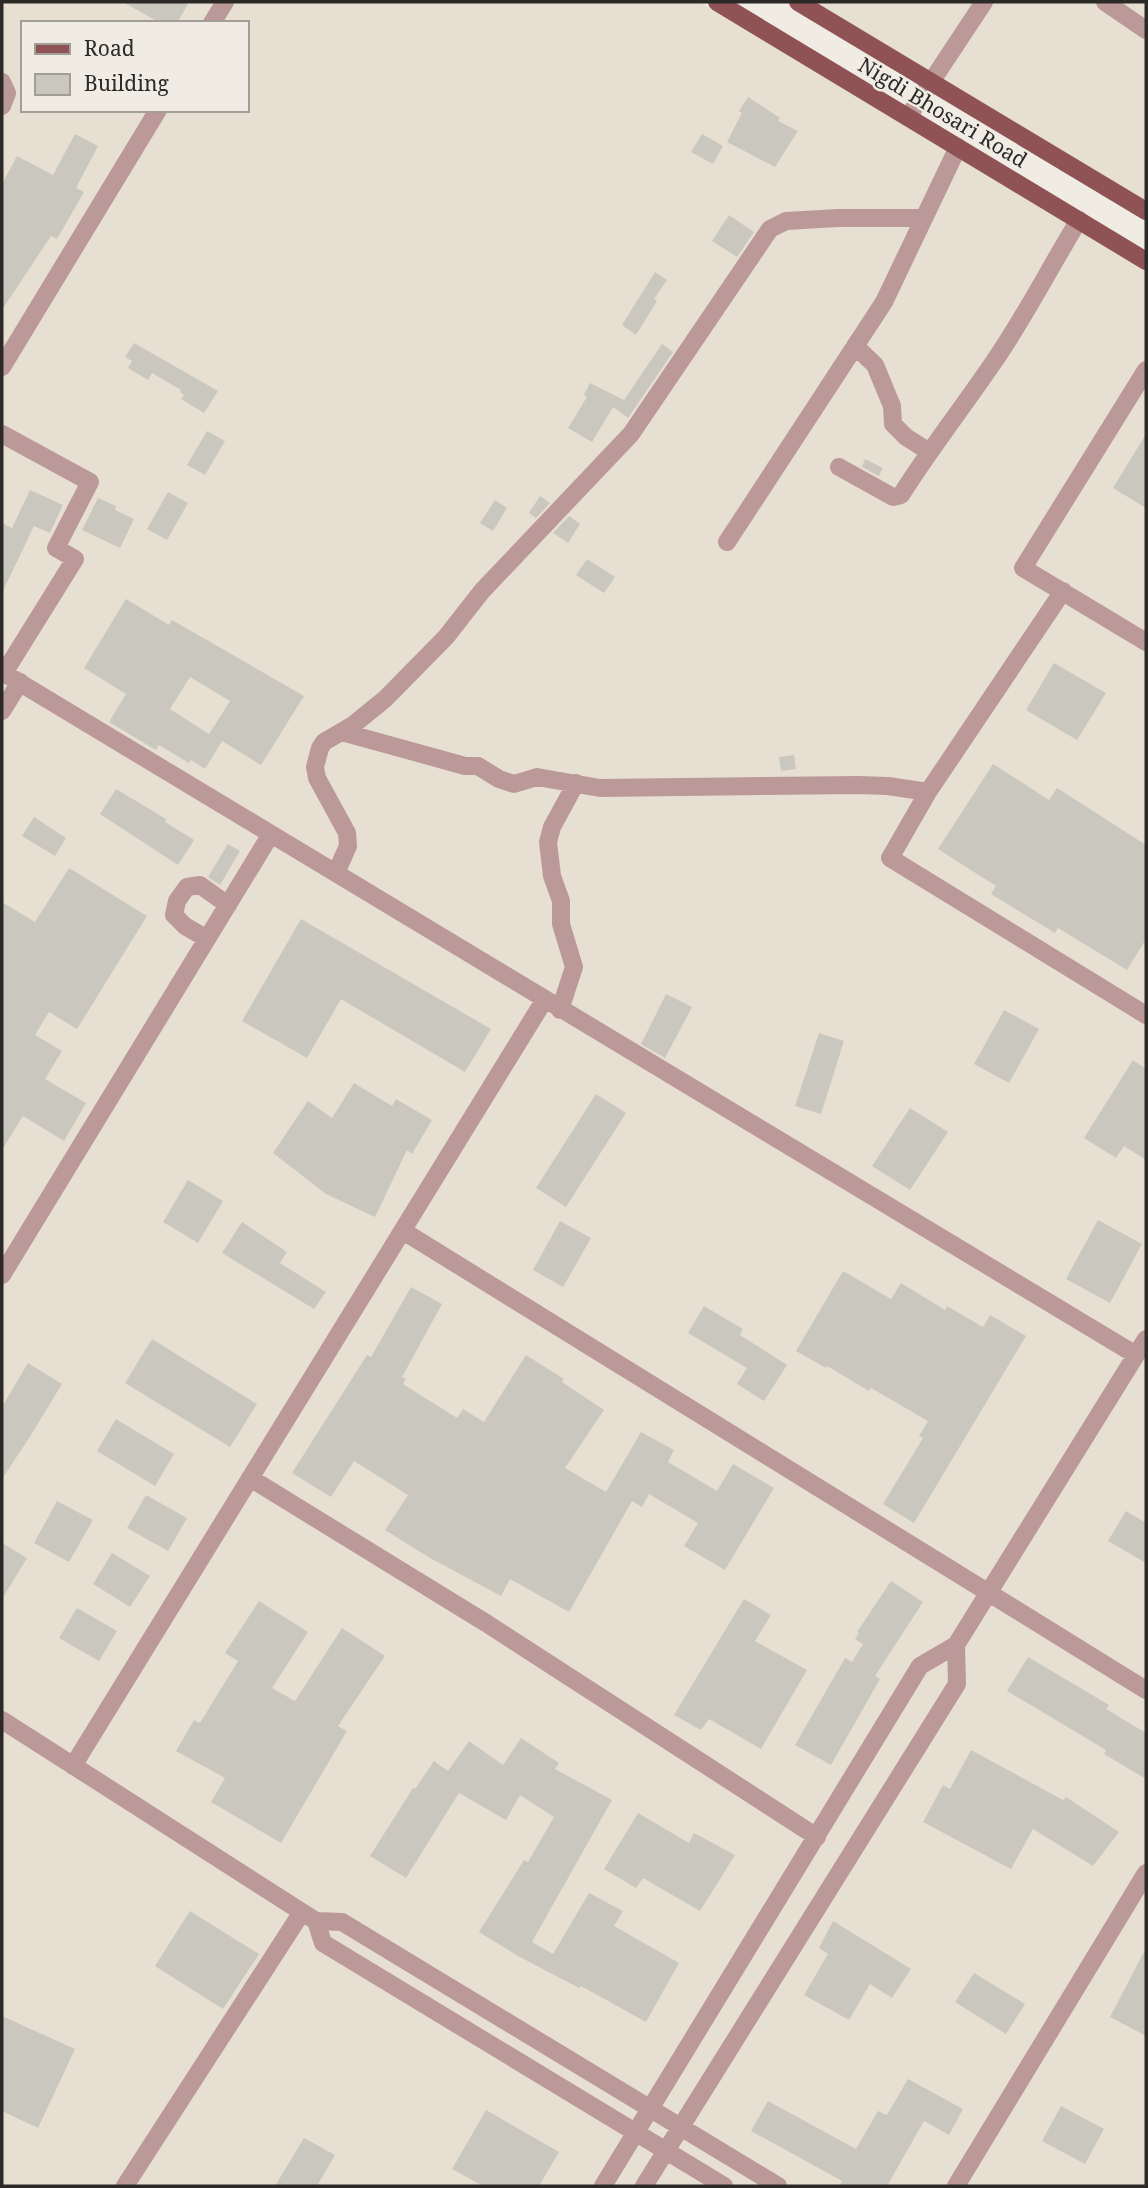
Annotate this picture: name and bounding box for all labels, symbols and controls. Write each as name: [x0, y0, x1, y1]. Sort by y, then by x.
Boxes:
legend: [21, 21, 248, 112]
text: Road: [84, 34, 135, 62]
street label: Nigdi Bhosari Road: [853, 50, 1033, 174]
text: Building: [84, 69, 169, 97]

